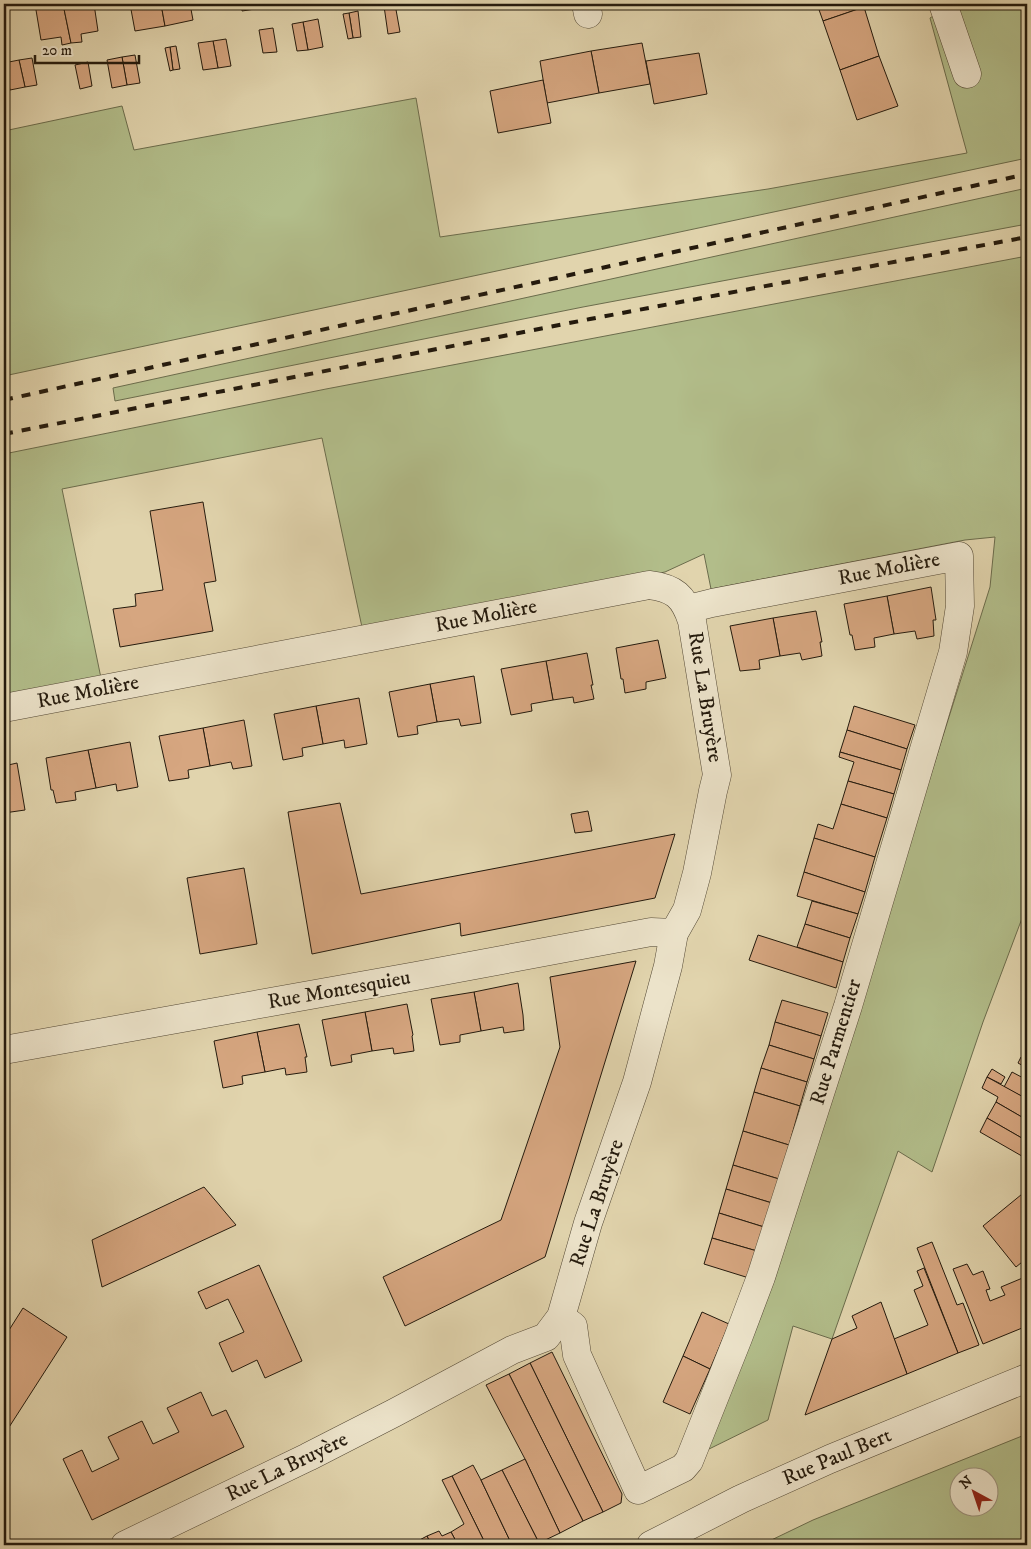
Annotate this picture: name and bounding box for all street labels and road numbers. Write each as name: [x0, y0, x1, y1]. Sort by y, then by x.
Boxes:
street label: Rue Molière: [836, 546, 942, 592]
street label: Rue Molière: [433, 593, 539, 639]
street label: Rue La Bruyère: [682, 630, 728, 765]
street label: Rue Molière: [35, 669, 141, 715]
street label: Rue Montesquieu: [266, 965, 412, 1015]
street label: Rue Parmentier: [805, 976, 868, 1108]
street label: Rue La Bruyère: [564, 1136, 630, 1270]
street label: Rue Paul Bert: [779, 1422, 896, 1492]
street label: Rue La Bruyère: [222, 1426, 352, 1508]

